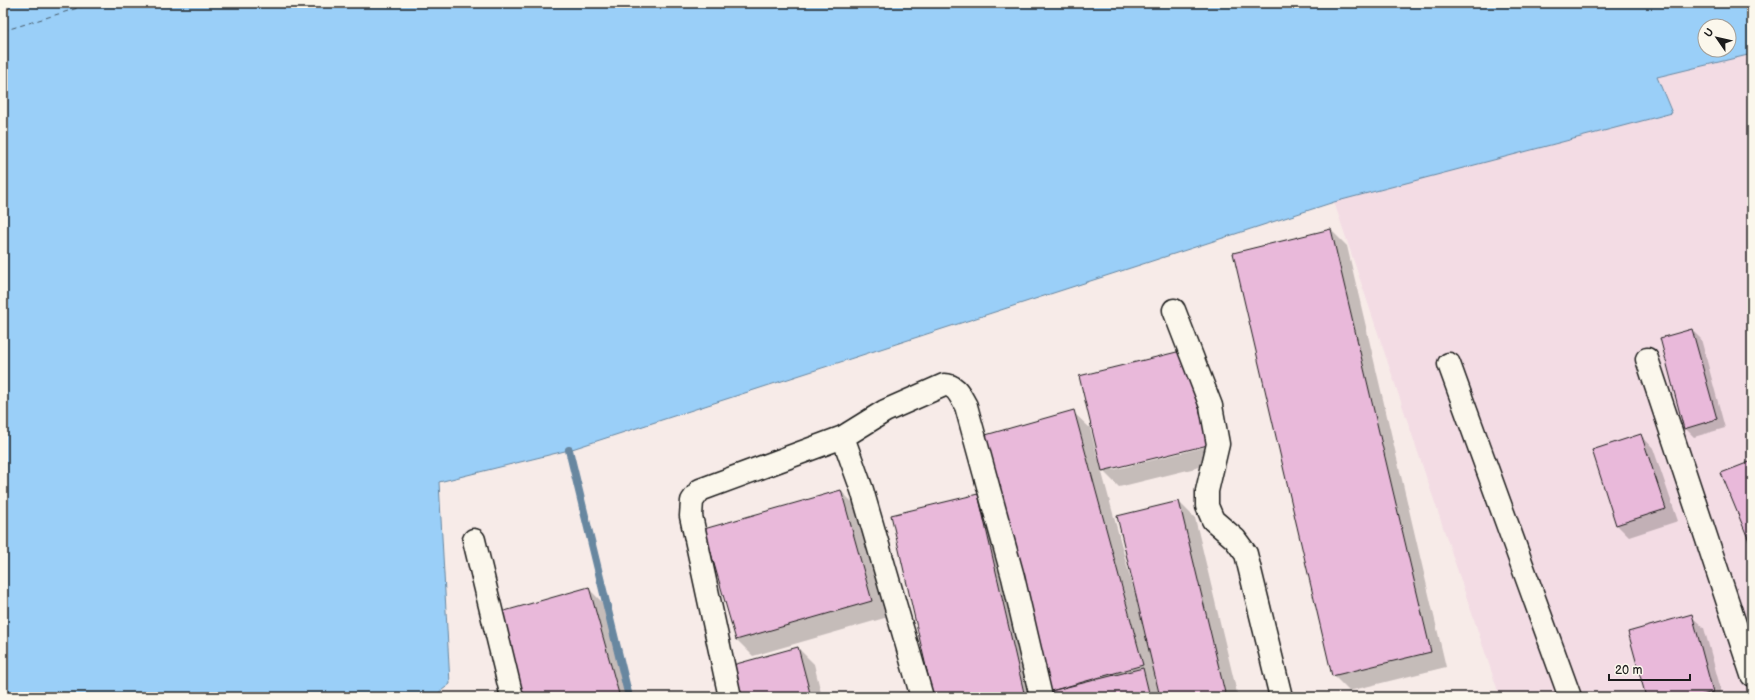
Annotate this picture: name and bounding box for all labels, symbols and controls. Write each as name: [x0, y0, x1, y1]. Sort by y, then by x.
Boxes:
north arrow: [1697, 18, 1737, 58]
text: U: [1702, 26, 1717, 40]
scale bar: [1609, 656, 1690, 682]
text: 20 m: [1615, 663, 1642, 678]

